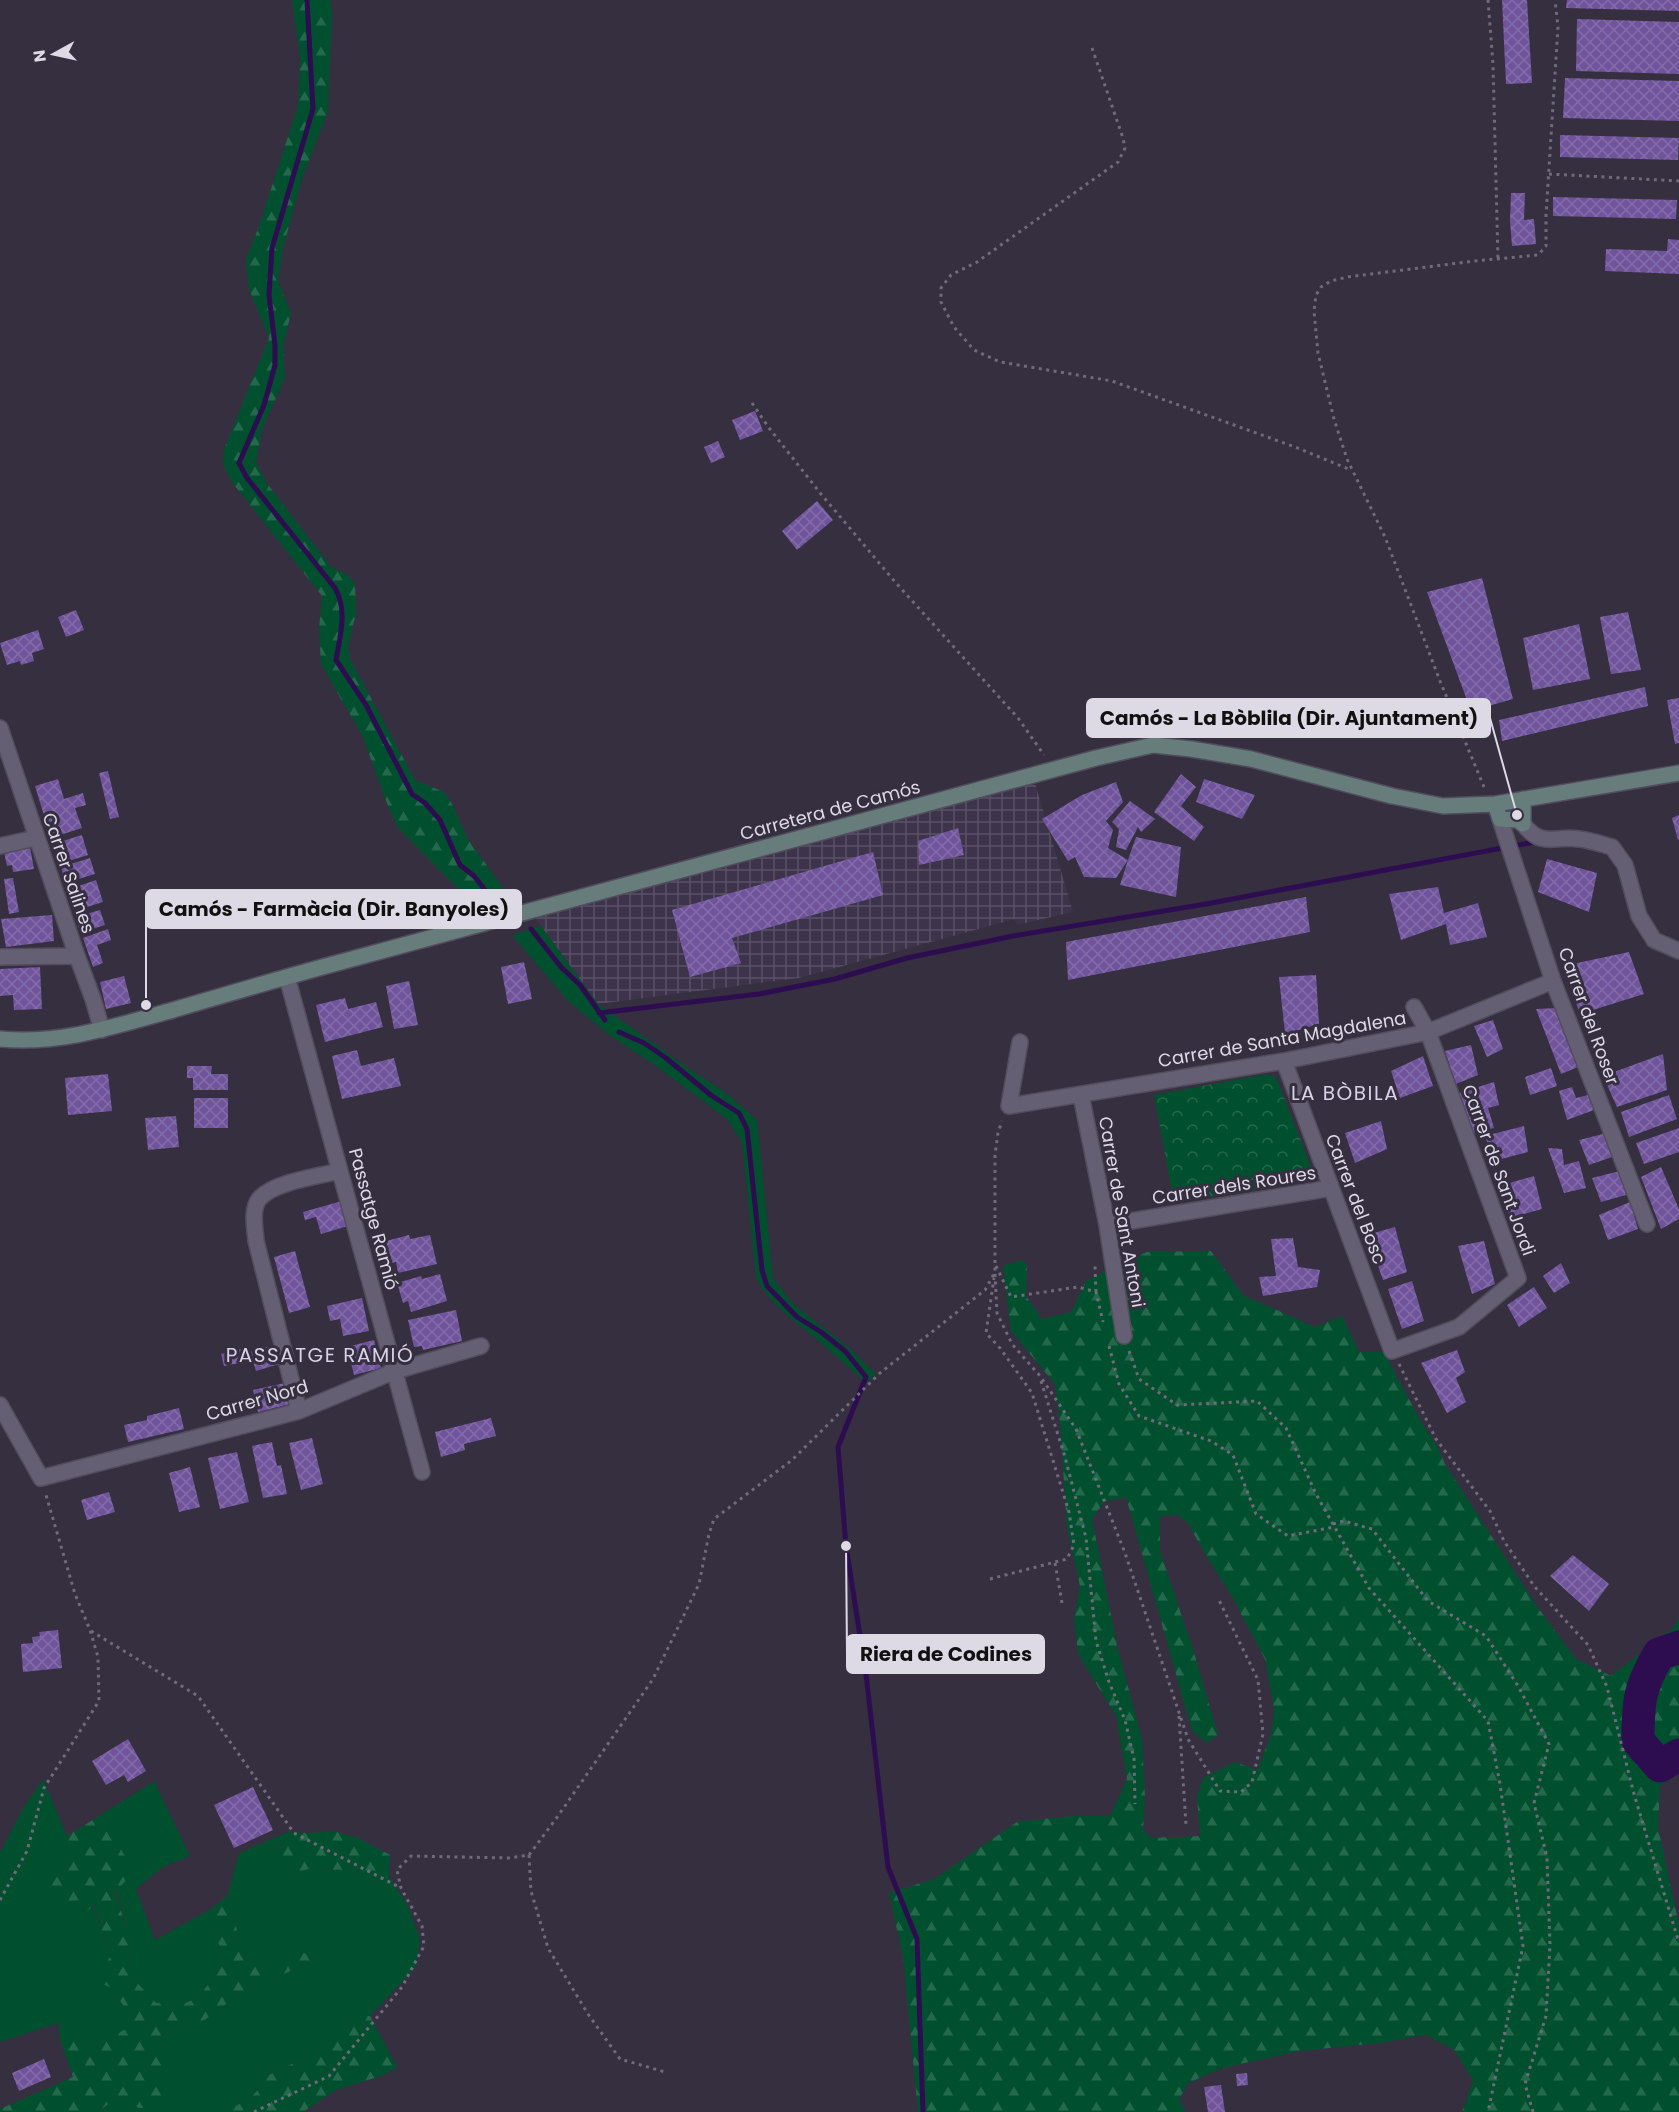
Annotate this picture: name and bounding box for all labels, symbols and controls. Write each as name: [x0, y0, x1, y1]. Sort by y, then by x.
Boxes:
north arrow: [24, 24, 84, 84]
text: N: [27, 48, 52, 64]
callout: Camós - La Bòblila (Dir. Ajuntament): [1087, 699, 1490, 737]
text: Camós - La Bòblila (Dir. Ajuntament): [1100, 704, 1478, 732]
street label: Carretera de Camós: [737, 774, 923, 846]
street label: Carrer Salines: [37, 809, 101, 937]
callout: Camós - Farmàcia (Dir. Banyoles): [146, 890, 521, 928]
text: Camós - Farmàcia (Dir. Banyoles): [159, 895, 509, 923]
street label: Carrer del Roser: [1553, 944, 1626, 1088]
street label: Carrer de Santa Magdalena: [1156, 1005, 1408, 1073]
district label: LA BÒBILA: [1291, 1079, 1399, 1107]
street label: Carrer de Sant Jordi: [1456, 1081, 1542, 1259]
street label: Carrer de Sant Antoni: [1093, 1115, 1151, 1309]
street label: Carrer del Bosc: [1320, 1130, 1392, 1268]
street label: Passatge Ramió: [343, 1145, 405, 1293]
street label: Carrer dels Roures: [1150, 1160, 1318, 1210]
district label: PASSATGE RAMIÓ: [226, 1341, 414, 1369]
street label: Carrer Nord: [203, 1373, 311, 1427]
callout: Riera de Codines: [847, 1635, 1044, 1673]
text: Riera de Codines: [860, 1640, 1032, 1668]

